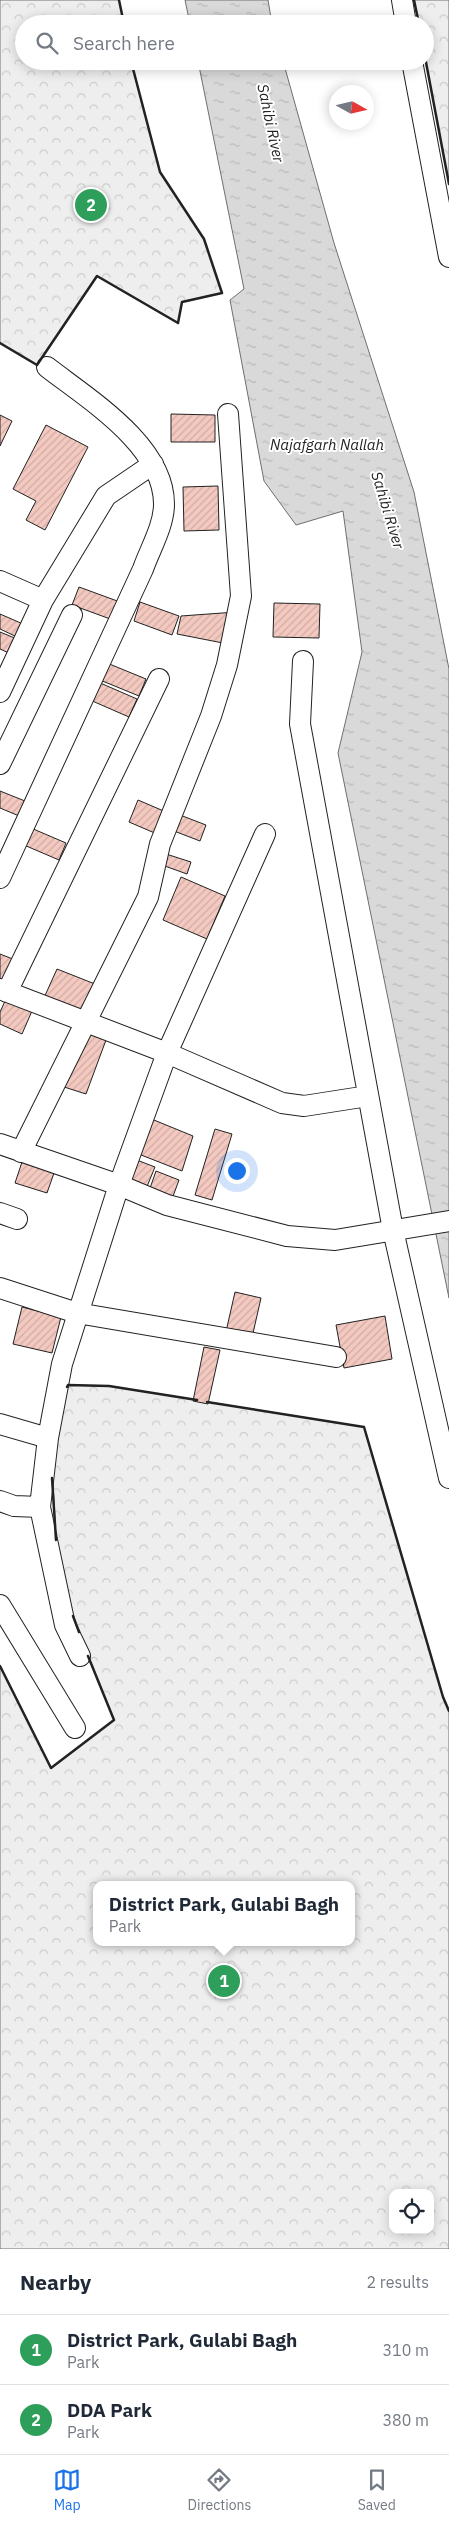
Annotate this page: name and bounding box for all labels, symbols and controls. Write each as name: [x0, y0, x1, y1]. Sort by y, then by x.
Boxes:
search box: [15, 15, 434, 70]
icon: search: [33, 29, 61, 57]
text: Search here: [73, 31, 175, 55]
water label: Sahibi River: [253, 82, 289, 164]
north arrow: [329, 85, 374, 130]
pin: 2: [75, 186, 107, 224]
water label: Najafgarh Nallah: [270, 435, 384, 454]
water label: Sahibi River: [367, 469, 409, 551]
your location: [224, 1158, 250, 1184]
popup: [93, 1881, 355, 1946]
text: District Park, Gulabi Bagh: [109, 1892, 339, 1916]
text: Park: [109, 1916, 141, 1936]
pin: 1: [208, 1962, 240, 2000]
map controls: [389, 2189, 434, 2234]
button: locate: [389, 2189, 434, 2234]
text: Nearby: [20, 2268, 91, 2296]
text: 2 results: [366, 2272, 429, 2292]
text: District Park, Gulabi Bagh: [67, 2328, 297, 2352]
text: 1: [31, 2340, 41, 2360]
text: 310 m: [382, 2340, 429, 2360]
text: Park: [67, 2352, 99, 2372]
text: DDA Park: [67, 2398, 152, 2422]
text: 2: [31, 2410, 41, 2430]
text: 380 m: [382, 2410, 429, 2430]
text: Park: [67, 2422, 99, 2442]
tab: Map: [53, 2466, 81, 2514]
tab: Directions: [188, 2466, 251, 2514]
tab: Saved: [358, 2466, 396, 2514]

